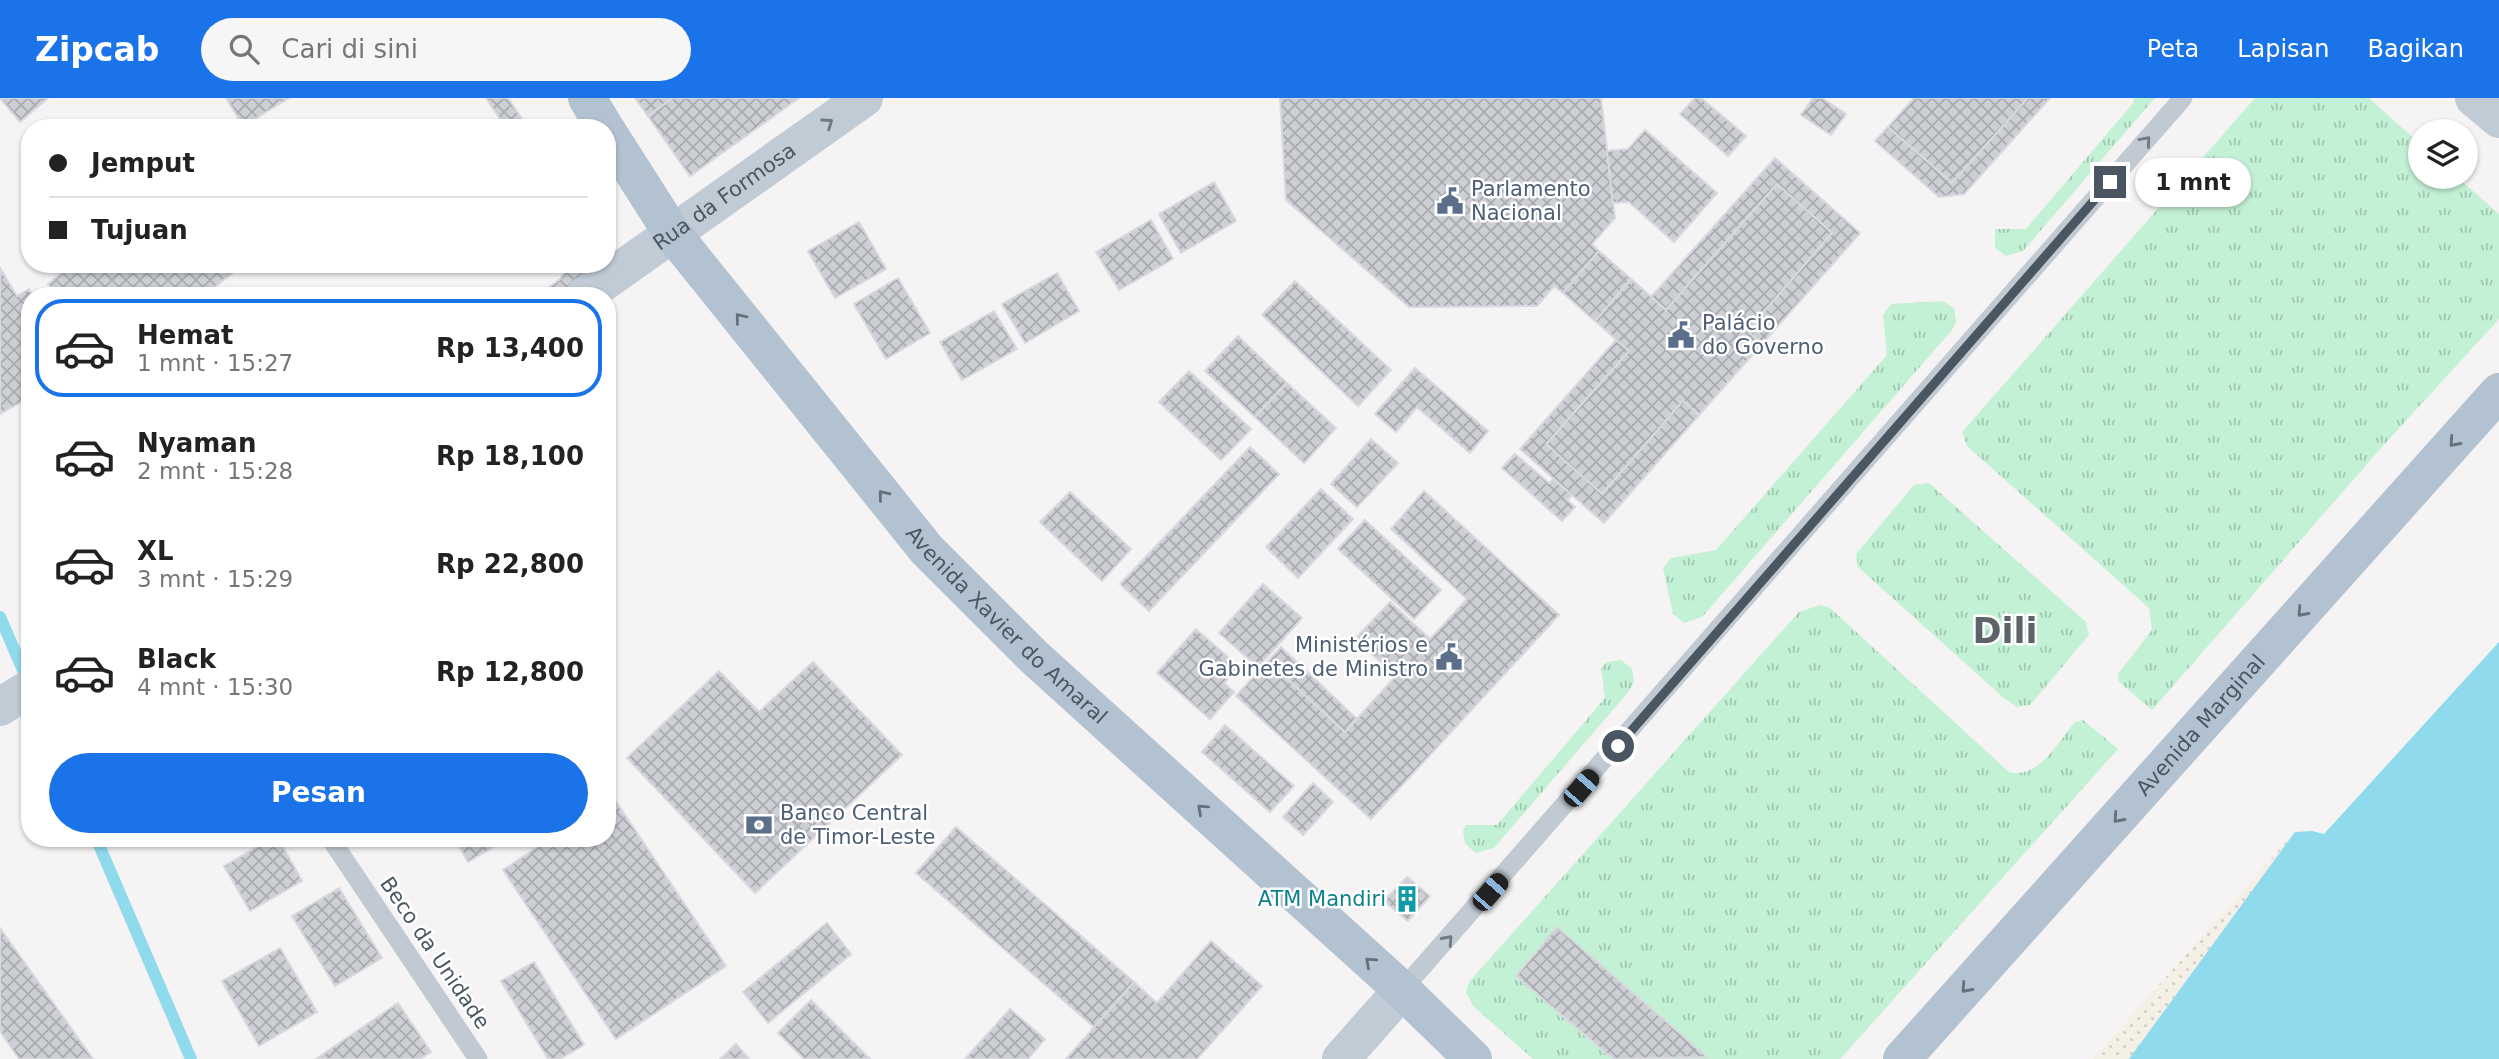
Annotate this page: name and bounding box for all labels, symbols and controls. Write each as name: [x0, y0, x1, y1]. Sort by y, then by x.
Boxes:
search box: [201, 18, 691, 81]
text: Zipcab: [35, 30, 159, 69]
icon: search: [225, 30, 263, 68]
text: Cari di sini: [281, 34, 418, 64]
text: Peta: [2147, 35, 2199, 63]
text: Lapisan: [2237, 35, 2330, 63]
text: Bagikan: [2368, 35, 2464, 63]
one-way arrow: [820, 119, 833, 132]
map controls: [2408, 119, 2478, 189]
button: layers: [2408, 119, 2478, 189]
one-way arrow: [2138, 136, 2150, 149]
street label: Rua da Formosa: [648, 138, 800, 255]
text: Jemput: [91, 148, 195, 178]
callout: 1 mnt: [2134, 158, 2250, 206]
route end: [2094, 166, 2126, 198]
text: 1 mnt: [2155, 169, 2231, 195]
place label: Parlamento Nacional: [1471, 177, 1591, 225]
public building icon: Parlamento Nacional: [1435, 186, 1465, 216]
text: Tujuan: [91, 215, 188, 245]
place label: Palácio do Governo: [1702, 311, 1824, 359]
one-way arrow: [736, 313, 748, 326]
icon: car: [53, 317, 116, 380]
text: Hemat: [137, 320, 233, 350]
public building icon: Palácio do Governo: [1666, 320, 1696, 350]
text: Rp 13,400: [436, 333, 584, 363]
text: 1 mnt · 15:27: [137, 350, 293, 376]
icon: car: [53, 425, 116, 488]
text: Nyaman: [137, 428, 256, 458]
one-way arrow: [2449, 434, 2462, 447]
text: Rp 18,100: [436, 441, 584, 471]
text: 2 mnt · 15:28: [137, 458, 293, 484]
one-way arrow: [878, 491, 891, 503]
street label: Avenida Xavier do Amaral: [901, 521, 1112, 729]
icon: car: [53, 533, 116, 596]
text: XL: [137, 536, 174, 566]
text: Rp 22,800: [436, 549, 584, 579]
text: 3 mnt · 15:29: [137, 566, 293, 592]
one-way arrow: [2298, 604, 2310, 617]
district label: Dili: [1972, 611, 2038, 651]
place label: Ministérios e Gabinetes de Ministro: [1198, 633, 1428, 681]
icon: car: [53, 641, 116, 704]
public building icon: Ministérios e Gabinetes de Ministro: [1434, 642, 1464, 672]
text: Black: [137, 644, 216, 674]
street label: Avenida Marginal: [2131, 650, 2270, 801]
text: Rp 12,800: [436, 657, 584, 687]
text: 4 mnt · 15:30: [137, 674, 293, 700]
route start: [1602, 730, 1634, 762]
button: Pesan: [49, 753, 588, 833]
car: [1560, 765, 1603, 811]
place label: Banco Central de Timor-Leste: [780, 801, 935, 849]
one-way arrow: [1197, 805, 1210, 817]
bank icon: Banco Central de Timor-Leste: [744, 810, 774, 840]
one-way arrow: [2113, 810, 2126, 823]
car: [1469, 869, 1512, 915]
street label: Beco da Unidade: [375, 872, 495, 1034]
building icon: ATM Mandiri: [1392, 884, 1422, 914]
place label: ATM Mandiri: [1258, 887, 1386, 911]
one-way arrow: [1439, 935, 1452, 948]
one-way arrow: [1365, 957, 1378, 970]
one-way arrow: [1962, 980, 1974, 993]

